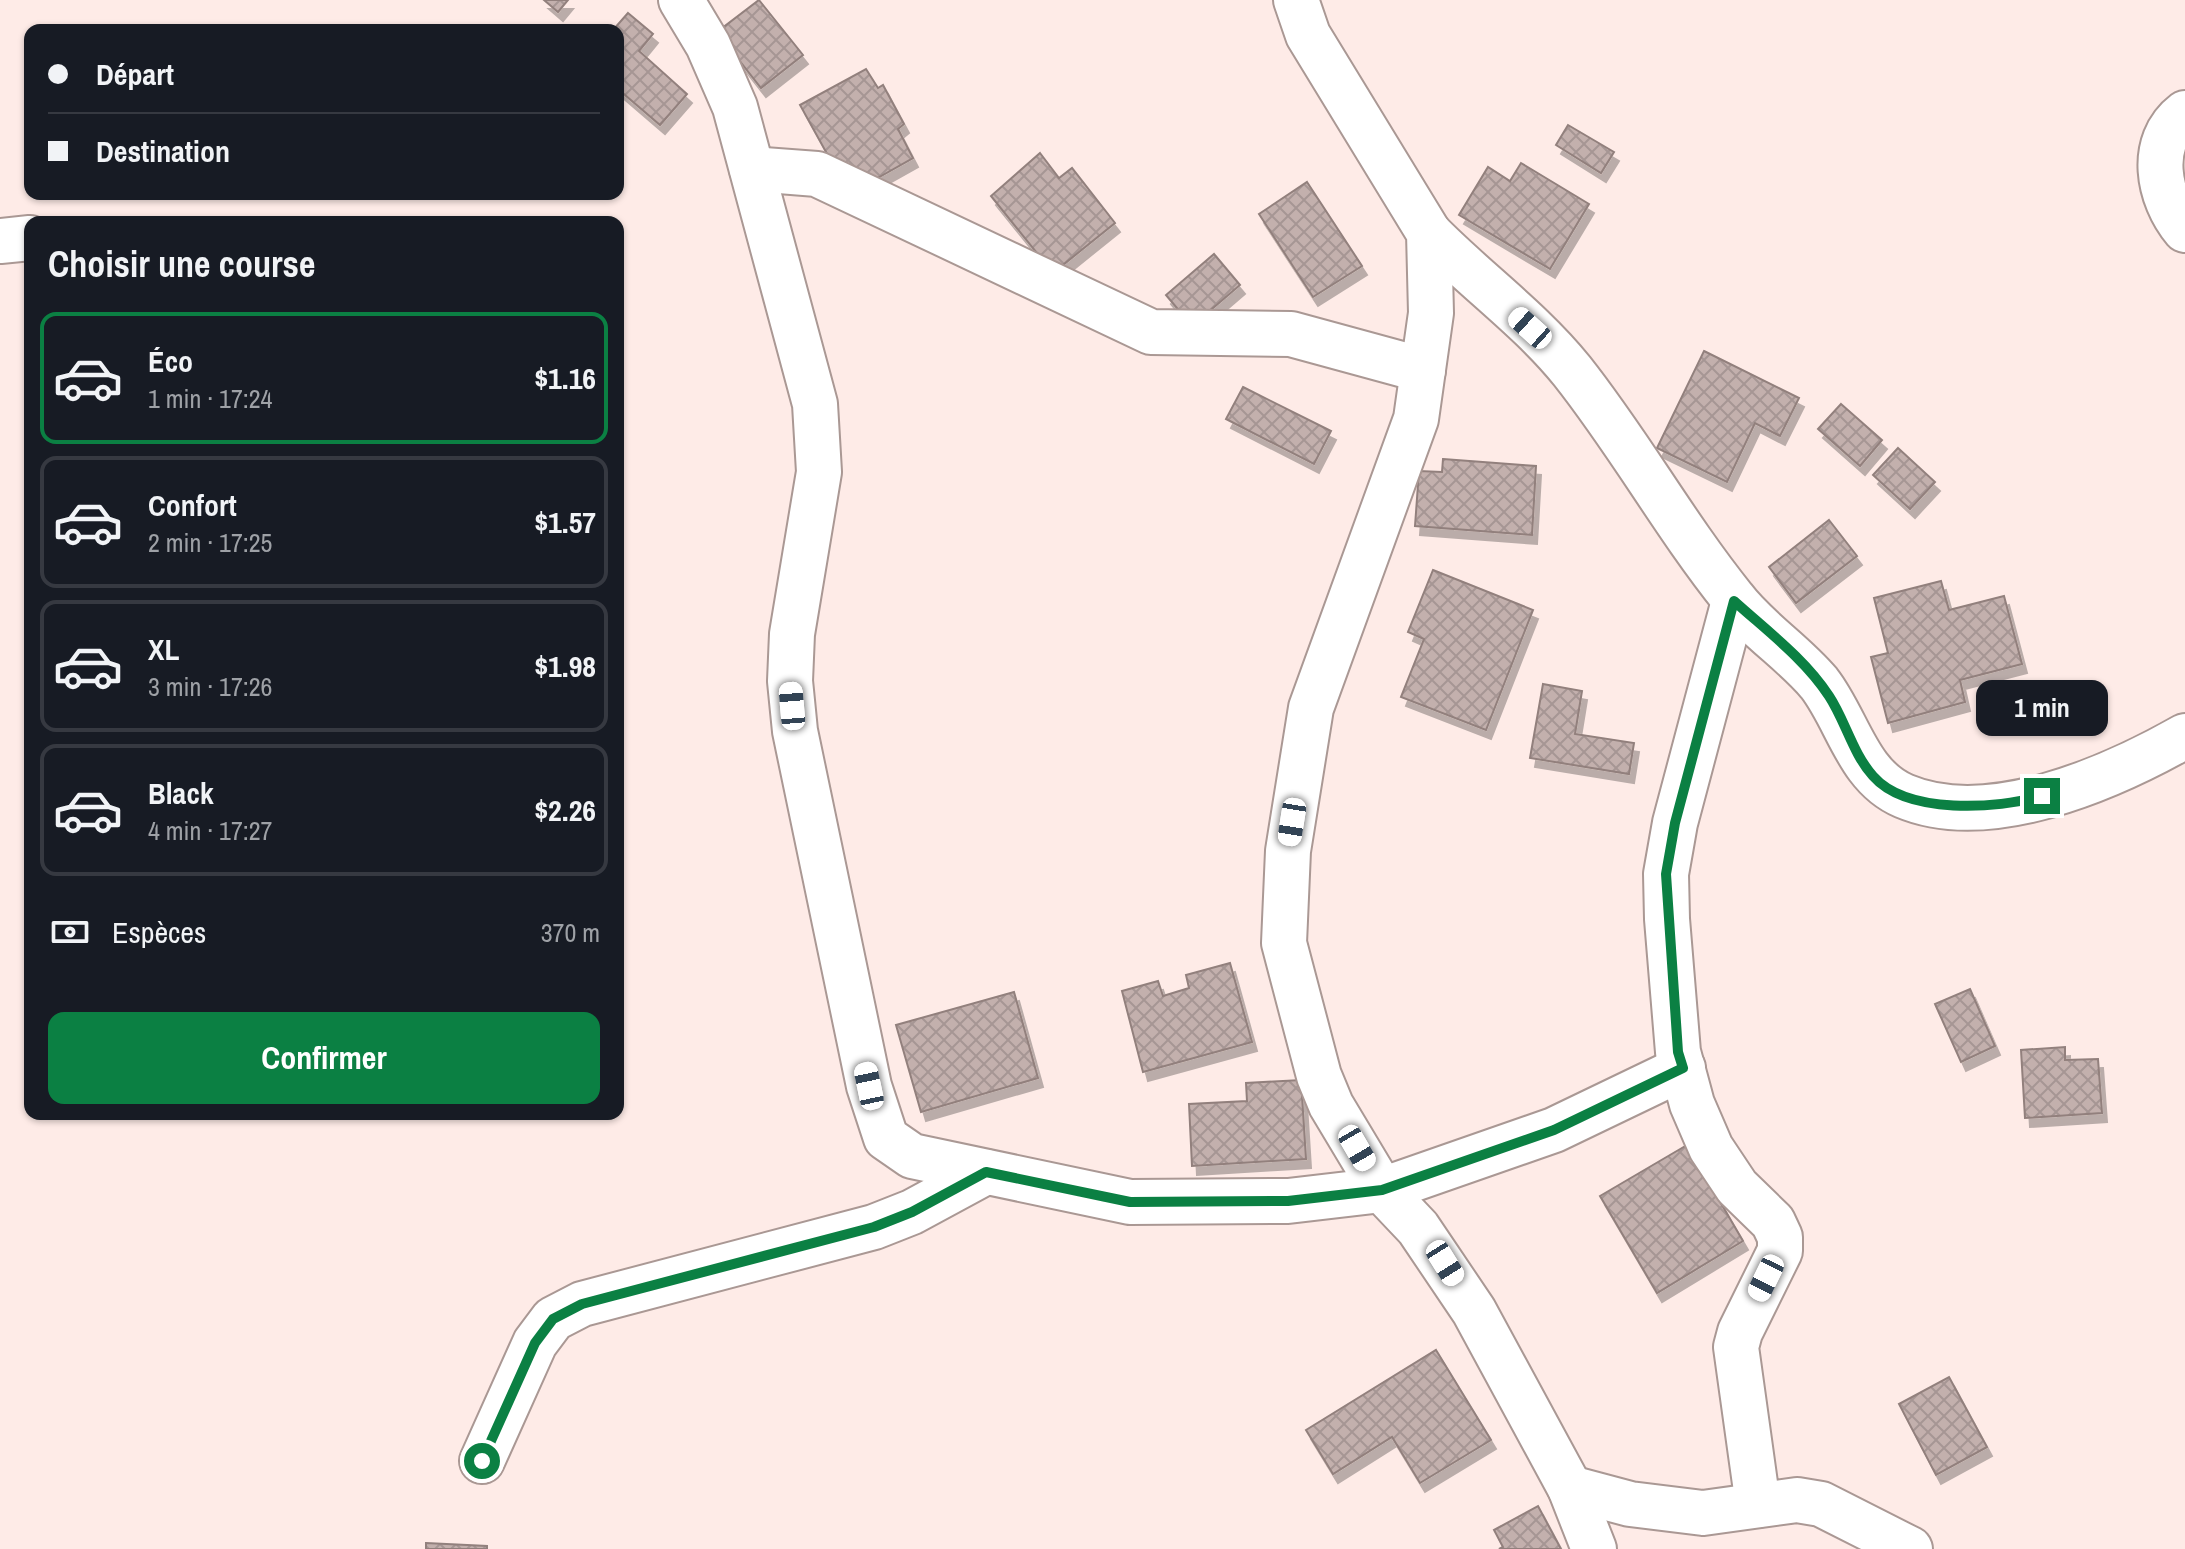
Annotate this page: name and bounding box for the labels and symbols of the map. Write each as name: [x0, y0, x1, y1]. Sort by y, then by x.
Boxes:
car: [1504, 303, 1556, 353]
callout: 1 min: [1976, 680, 2108, 736]
car: [778, 681, 806, 731]
route end: [2024, 778, 2060, 814]
car: [1276, 796, 1308, 848]
car: [852, 1060, 886, 1112]
car: [1335, 1121, 1379, 1175]
car: [1422, 1236, 1468, 1290]
car: [1745, 1251, 1787, 1305]
route start: [464, 1443, 500, 1479]

